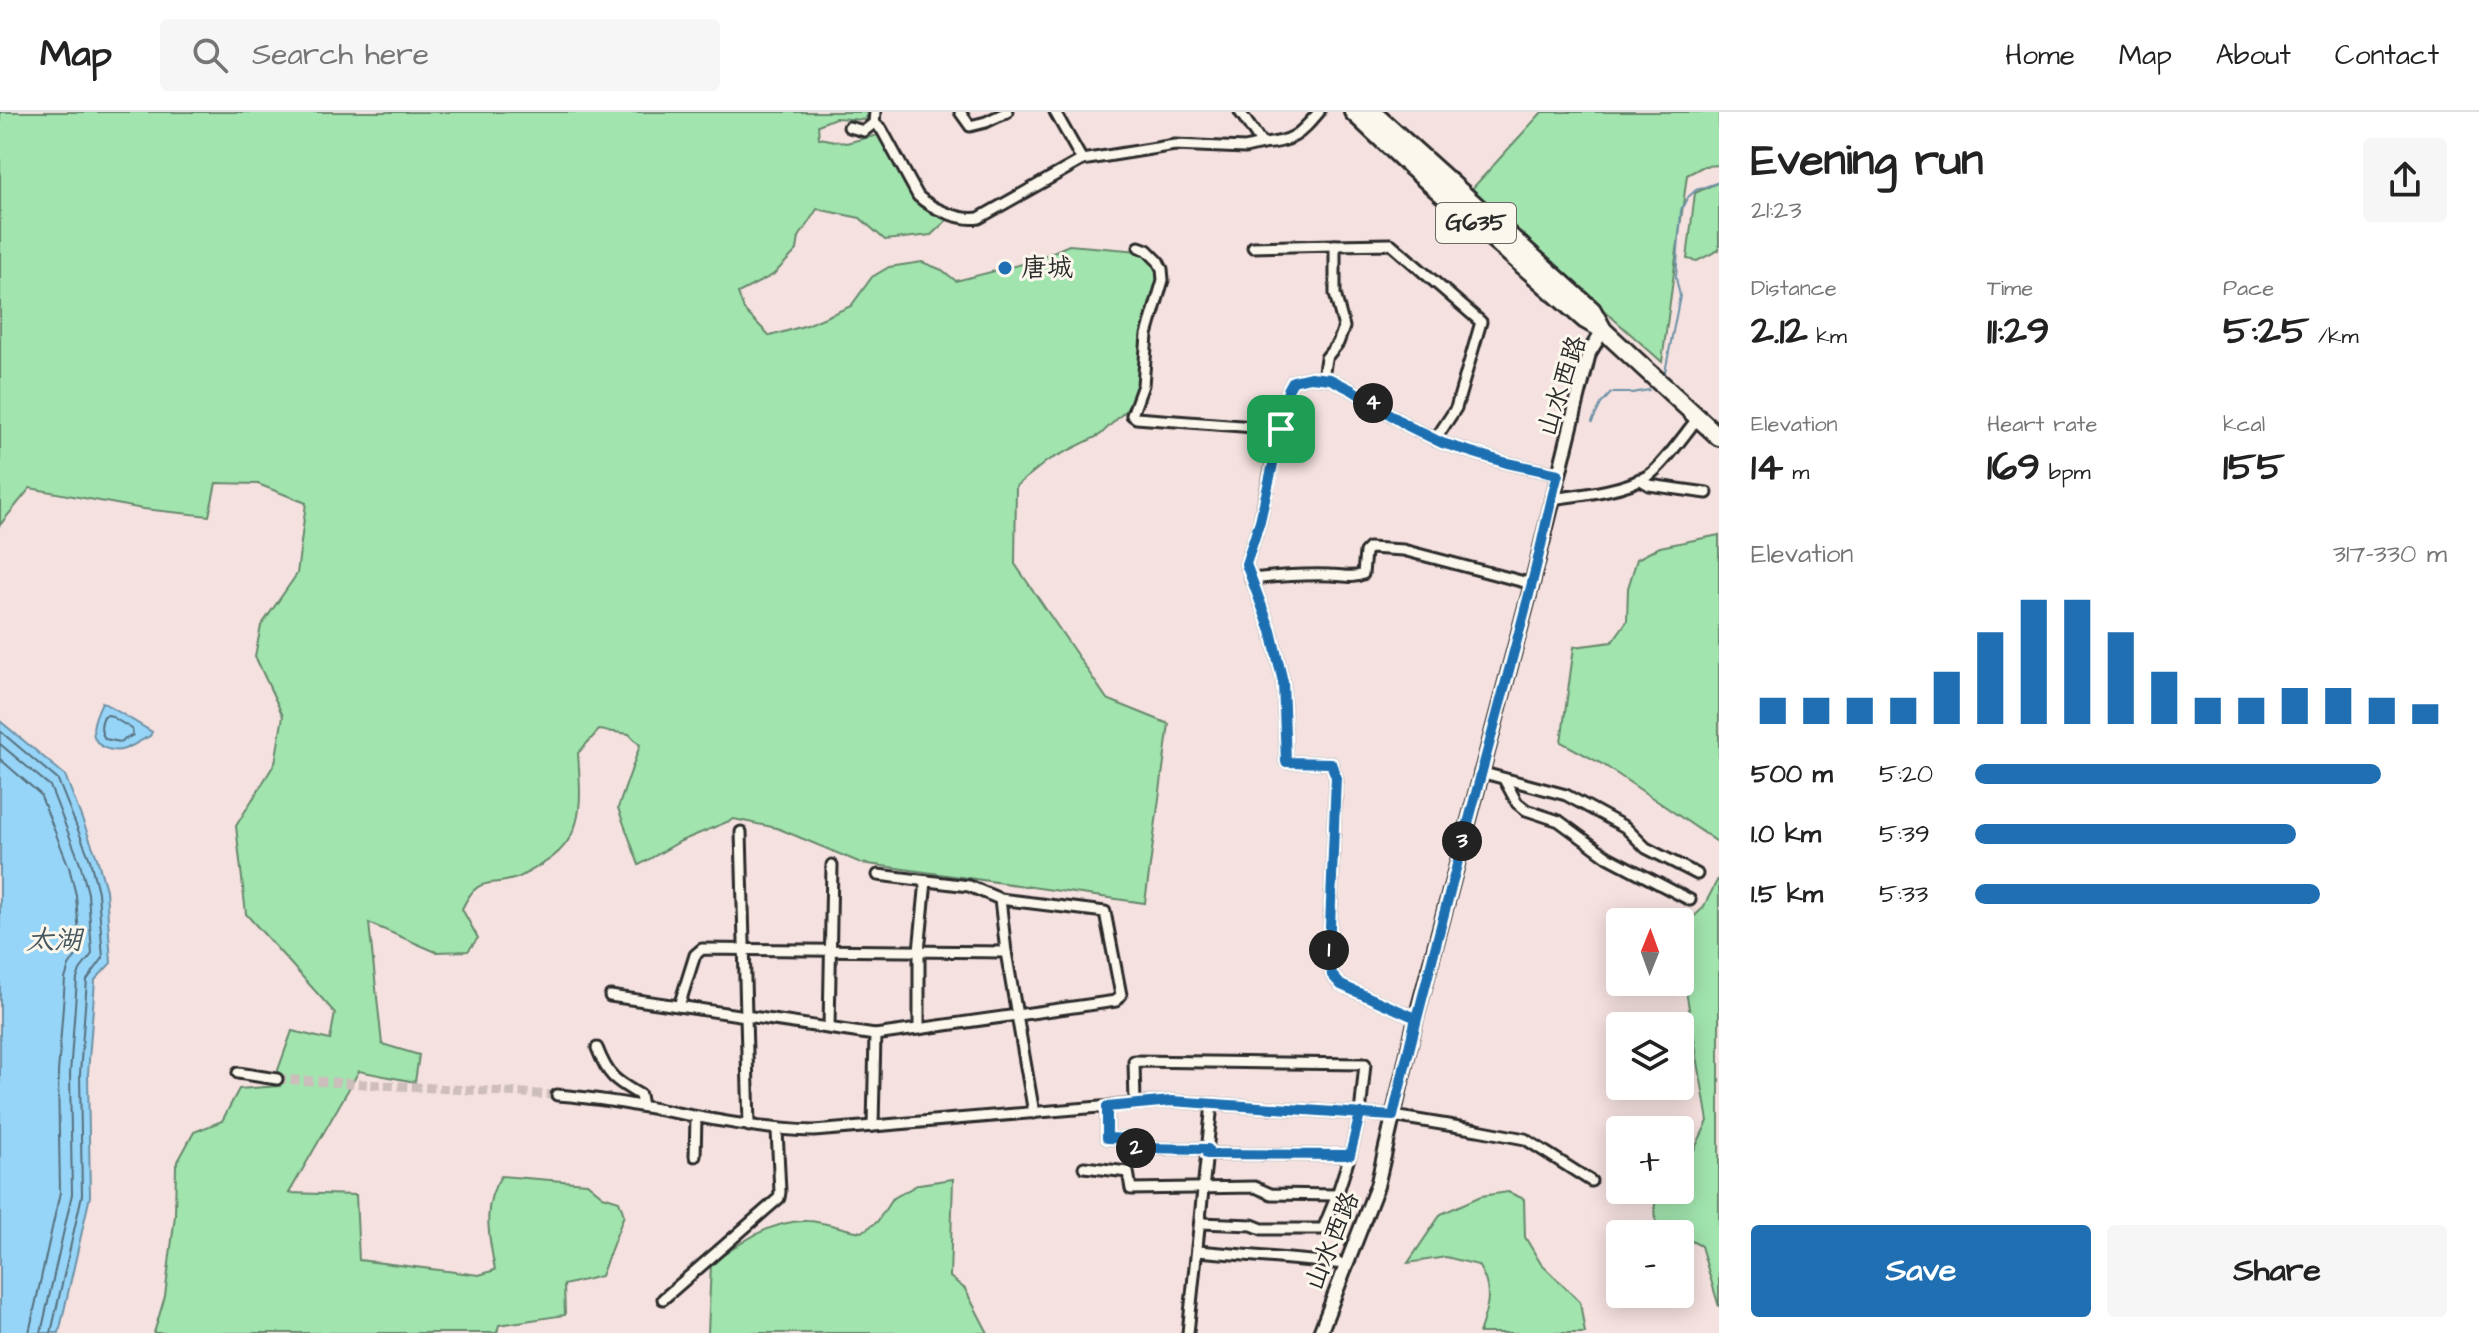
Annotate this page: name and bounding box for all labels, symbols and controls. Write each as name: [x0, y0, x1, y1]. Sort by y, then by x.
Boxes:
search box: [160, 19, 720, 91]
text: Map: [40, 29, 112, 81]
icon: search: [188, 33, 232, 77]
text: Search here: [252, 34, 429, 76]
text: Home: [2005, 36, 2075, 75]
text: Map: [2119, 36, 2172, 75]
text: About: [2216, 36, 2291, 75]
text: Contact: [2335, 36, 2439, 75]
text: Evening run: [1751, 131, 1983, 192]
button: share: [2363, 138, 2447, 222]
text: 21:23: [1751, 192, 1802, 228]
road number: G635: [1436, 203, 1516, 243]
place label: 唐城: [1021, 250, 1073, 286]
marker: 唐城: [996, 259, 1014, 277]
text: Distance: [1751, 273, 1837, 304]
text: Time: [1987, 273, 2033, 304]
text: Pace: [2223, 273, 2274, 304]
text: 2.12: [1751, 304, 1808, 359]
text: 11:29: [1987, 304, 2050, 359]
text: 5:25: [2223, 304, 2309, 359]
text: km: [1808, 321, 1847, 352]
text: /km: [2309, 321, 2359, 352]
street label: 山水西路: [1529, 331, 1595, 441]
pin: 4: [1353, 383, 1393, 423]
text: 4: [1366, 387, 1380, 418]
pin: [1247, 395, 1315, 463]
icon: arrive: [1259, 407, 1303, 451]
text: Elevation: [1751, 409, 1838, 440]
text: Heart rate: [1987, 409, 2097, 440]
text: kcal: [2223, 409, 2265, 440]
text: 14: [1751, 440, 1783, 495]
text: 169: [1987, 440, 2040, 495]
text: 155: [2223, 440, 2285, 495]
text: m: [1783, 457, 1809, 488]
text: bpm: [2040, 457, 2091, 488]
text: Elevation: [1751, 536, 1853, 572]
text: 317–330 m: [2333, 536, 2447, 572]
text: 500 m: [1751, 756, 1833, 792]
text: 5:20: [1879, 756, 1933, 792]
text: 1.0 km: [1751, 816, 1821, 852]
text: 5:39: [1879, 816, 1930, 852]
pin: 3: [1442, 821, 1482, 861]
text: 3: [1456, 825, 1468, 856]
text: 1.5 km: [1751, 876, 1823, 912]
text: 5:33: [1879, 876, 1928, 912]
north arrow: [1606, 908, 1694, 996]
map controls: [1606, 908, 1694, 1308]
water label: 太湖: [26, 921, 85, 960]
pin: 1: [1309, 930, 1349, 970]
text: 1: [1328, 934, 1330, 965]
button: layers: [1606, 1012, 1694, 1100]
button: +: [1606, 1116, 1694, 1204]
pin: 2: [1116, 1128, 1156, 1168]
text: 2: [1130, 1132, 1142, 1163]
street label: 山水西路: [1296, 1186, 1368, 1296]
button: −: [1606, 1220, 1694, 1308]
button: Save: [1751, 1225, 2091, 1317]
button: Share: [2107, 1225, 2447, 1317]

